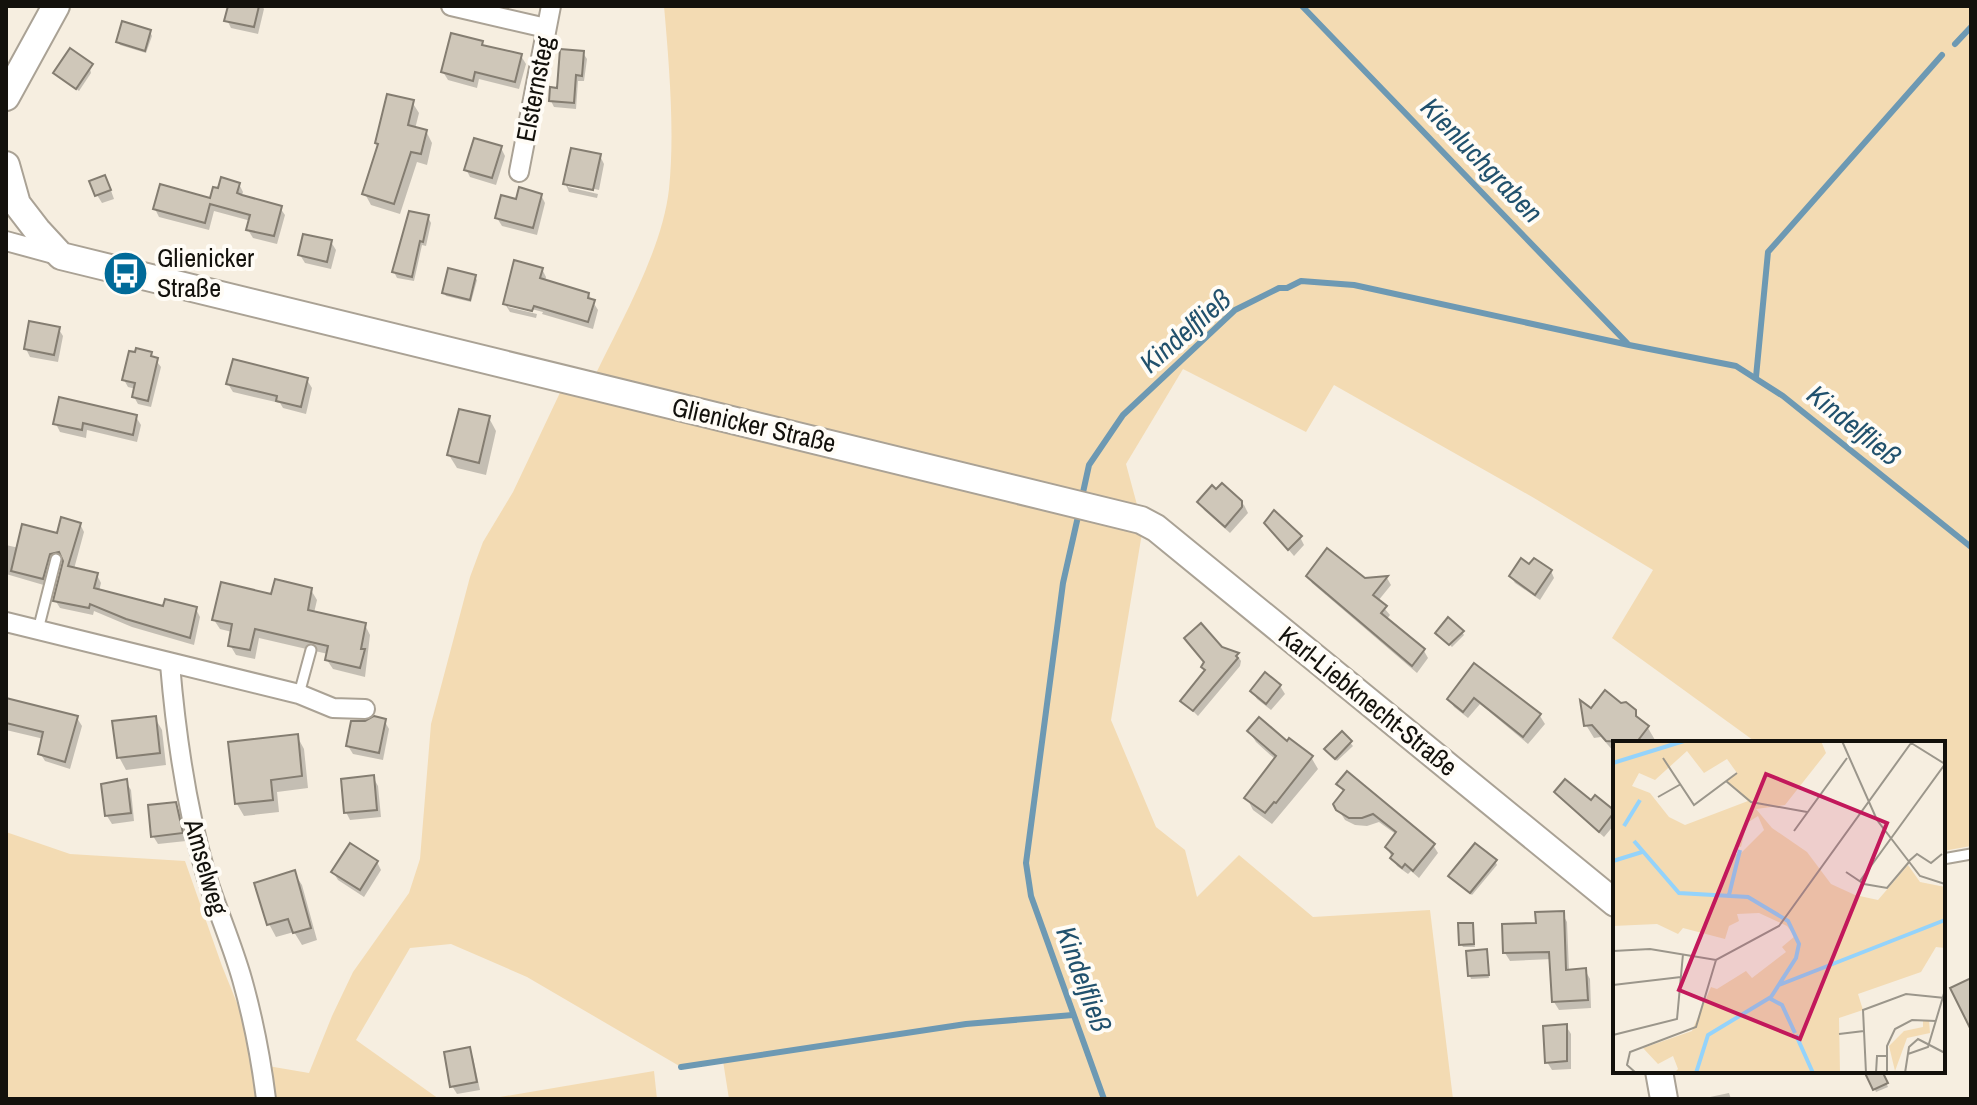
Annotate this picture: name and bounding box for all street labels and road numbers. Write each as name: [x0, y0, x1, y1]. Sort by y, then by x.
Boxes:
street label: Elsternsteg: [507, 33, 562, 145]
street label: Glienicker Straße: [669, 389, 839, 460]
street label: Karl-Liebknecht-Straße: [1272, 618, 1465, 784]
street label: Amselweg: [176, 814, 237, 919]

